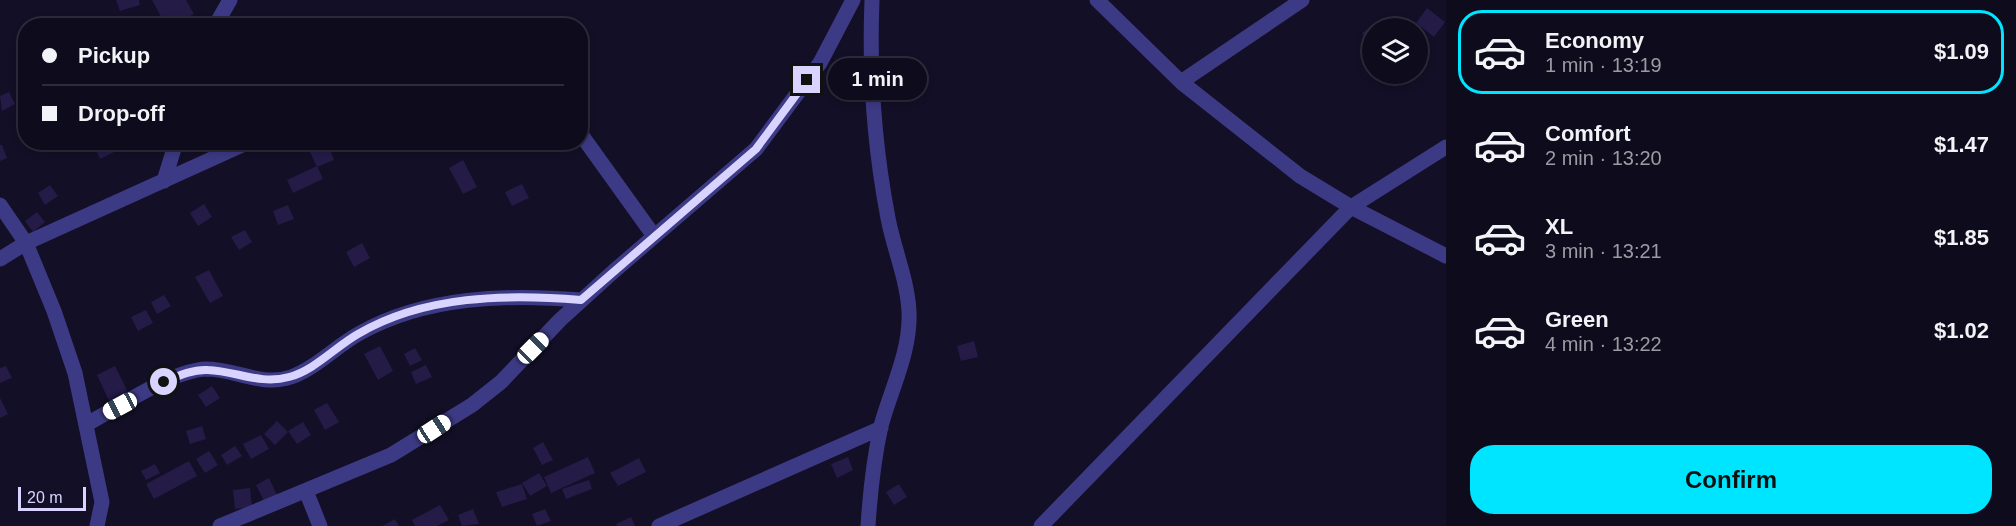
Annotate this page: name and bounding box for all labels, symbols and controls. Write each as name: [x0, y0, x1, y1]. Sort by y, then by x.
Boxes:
map controls: [1362, 18, 1428, 84]
button: layers: [1362, 18, 1428, 84]
icon: car: [1473, 25, 1527, 79]
text: Economy: [1545, 28, 1644, 53]
text: $1.09: [1934, 39, 1989, 64]
text: Pickup: [78, 43, 150, 68]
text: 1 min · 13:19: [1545, 54, 1662, 76]
callout: 1 min: [828, 59, 927, 101]
route end: [793, 66, 820, 93]
text: 1 min: [851, 68, 904, 90]
text: Drop-off: [78, 101, 165, 126]
icon: car: [1473, 118, 1527, 172]
text: Comfort: [1545, 121, 1631, 146]
text: $1.47: [1934, 132, 1989, 157]
text: 2 min · 13:20: [1545, 147, 1662, 169]
icon: car: [1473, 211, 1527, 265]
text: XL: [1545, 214, 1573, 239]
text: $1.85: [1934, 225, 1989, 250]
text: 3 min · 13:21: [1545, 240, 1662, 262]
icon: car: [1473, 304, 1527, 358]
text: Green: [1545, 307, 1609, 332]
text: $1.02: [1934, 318, 1989, 343]
car: [514, 329, 552, 367]
text: 4 min · 13:22: [1545, 333, 1662, 355]
route start: [150, 368, 177, 395]
car: [100, 390, 140, 422]
car: [414, 412, 454, 446]
button: Confirm: [1470, 445, 1992, 514]
scale bar: [18, 484, 86, 512]
text: 20 m: [27, 489, 63, 506]

